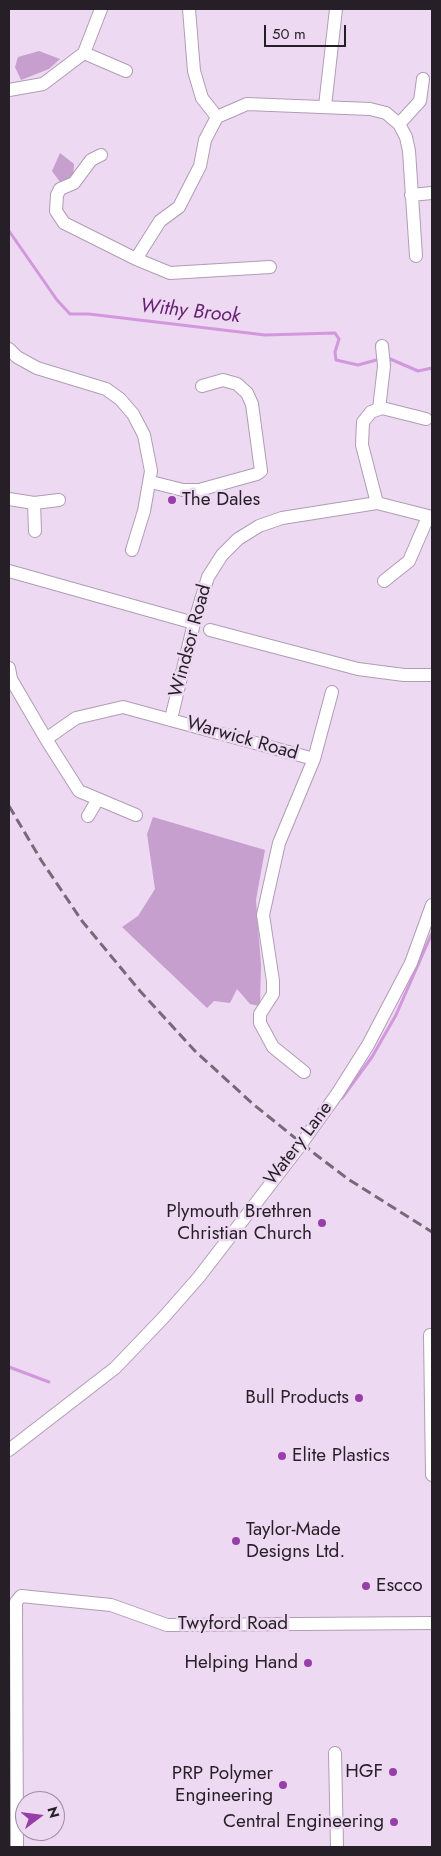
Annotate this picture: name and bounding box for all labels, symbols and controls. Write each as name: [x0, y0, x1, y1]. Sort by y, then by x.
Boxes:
scale bar: [266, 15, 348, 47]
text: 50 m: [272, 23, 306, 45]
water label: Withy Brook: [139, 295, 241, 329]
place label: The Dales: [182, 489, 260, 511]
marker: The Dales: [166, 494, 178, 506]
street label: Windsor Road: [165, 582, 217, 700]
street label: Warwick Road: [184, 712, 300, 766]
street label: Watery Lane: [260, 1098, 338, 1190]
place label: Plymouth Brethren Christian Church: [166, 1201, 312, 1245]
marker: Plymouth Brethren Christian Church: [316, 1217, 328, 1229]
place label: Bull Products: [245, 1387, 349, 1409]
marker: Bull Products: [353, 1392, 365, 1404]
place label: Elite Plastics: [292, 1445, 390, 1467]
marker: Elite Plastics: [276, 1450, 288, 1462]
place label: Taylor-Made Designs Ltd.: [246, 1519, 345, 1563]
marker: Taylor-Made Designs Ltd.: [230, 1535, 242, 1547]
place label: Escco: [376, 1575, 423, 1597]
marker: Escco: [360, 1580, 372, 1592]
street label: Twyford Road: [178, 1613, 288, 1635]
place label: Helping Hand: [184, 1652, 298, 1674]
marker: Helping Hand: [302, 1657, 314, 1669]
place label: HGF: [345, 1761, 383, 1783]
place label: PRP Polymer Engineering: [172, 1763, 273, 1807]
marker: HGF: [387, 1766, 399, 1778]
marker: PRP Polymer Engineering: [277, 1779, 289, 1791]
north arrow: [15, 1791, 65, 1841]
text: N: [42, 1804, 65, 1820]
place label: Central Engineering: [223, 1811, 384, 1833]
marker: Central Engineering: [388, 1816, 400, 1828]

